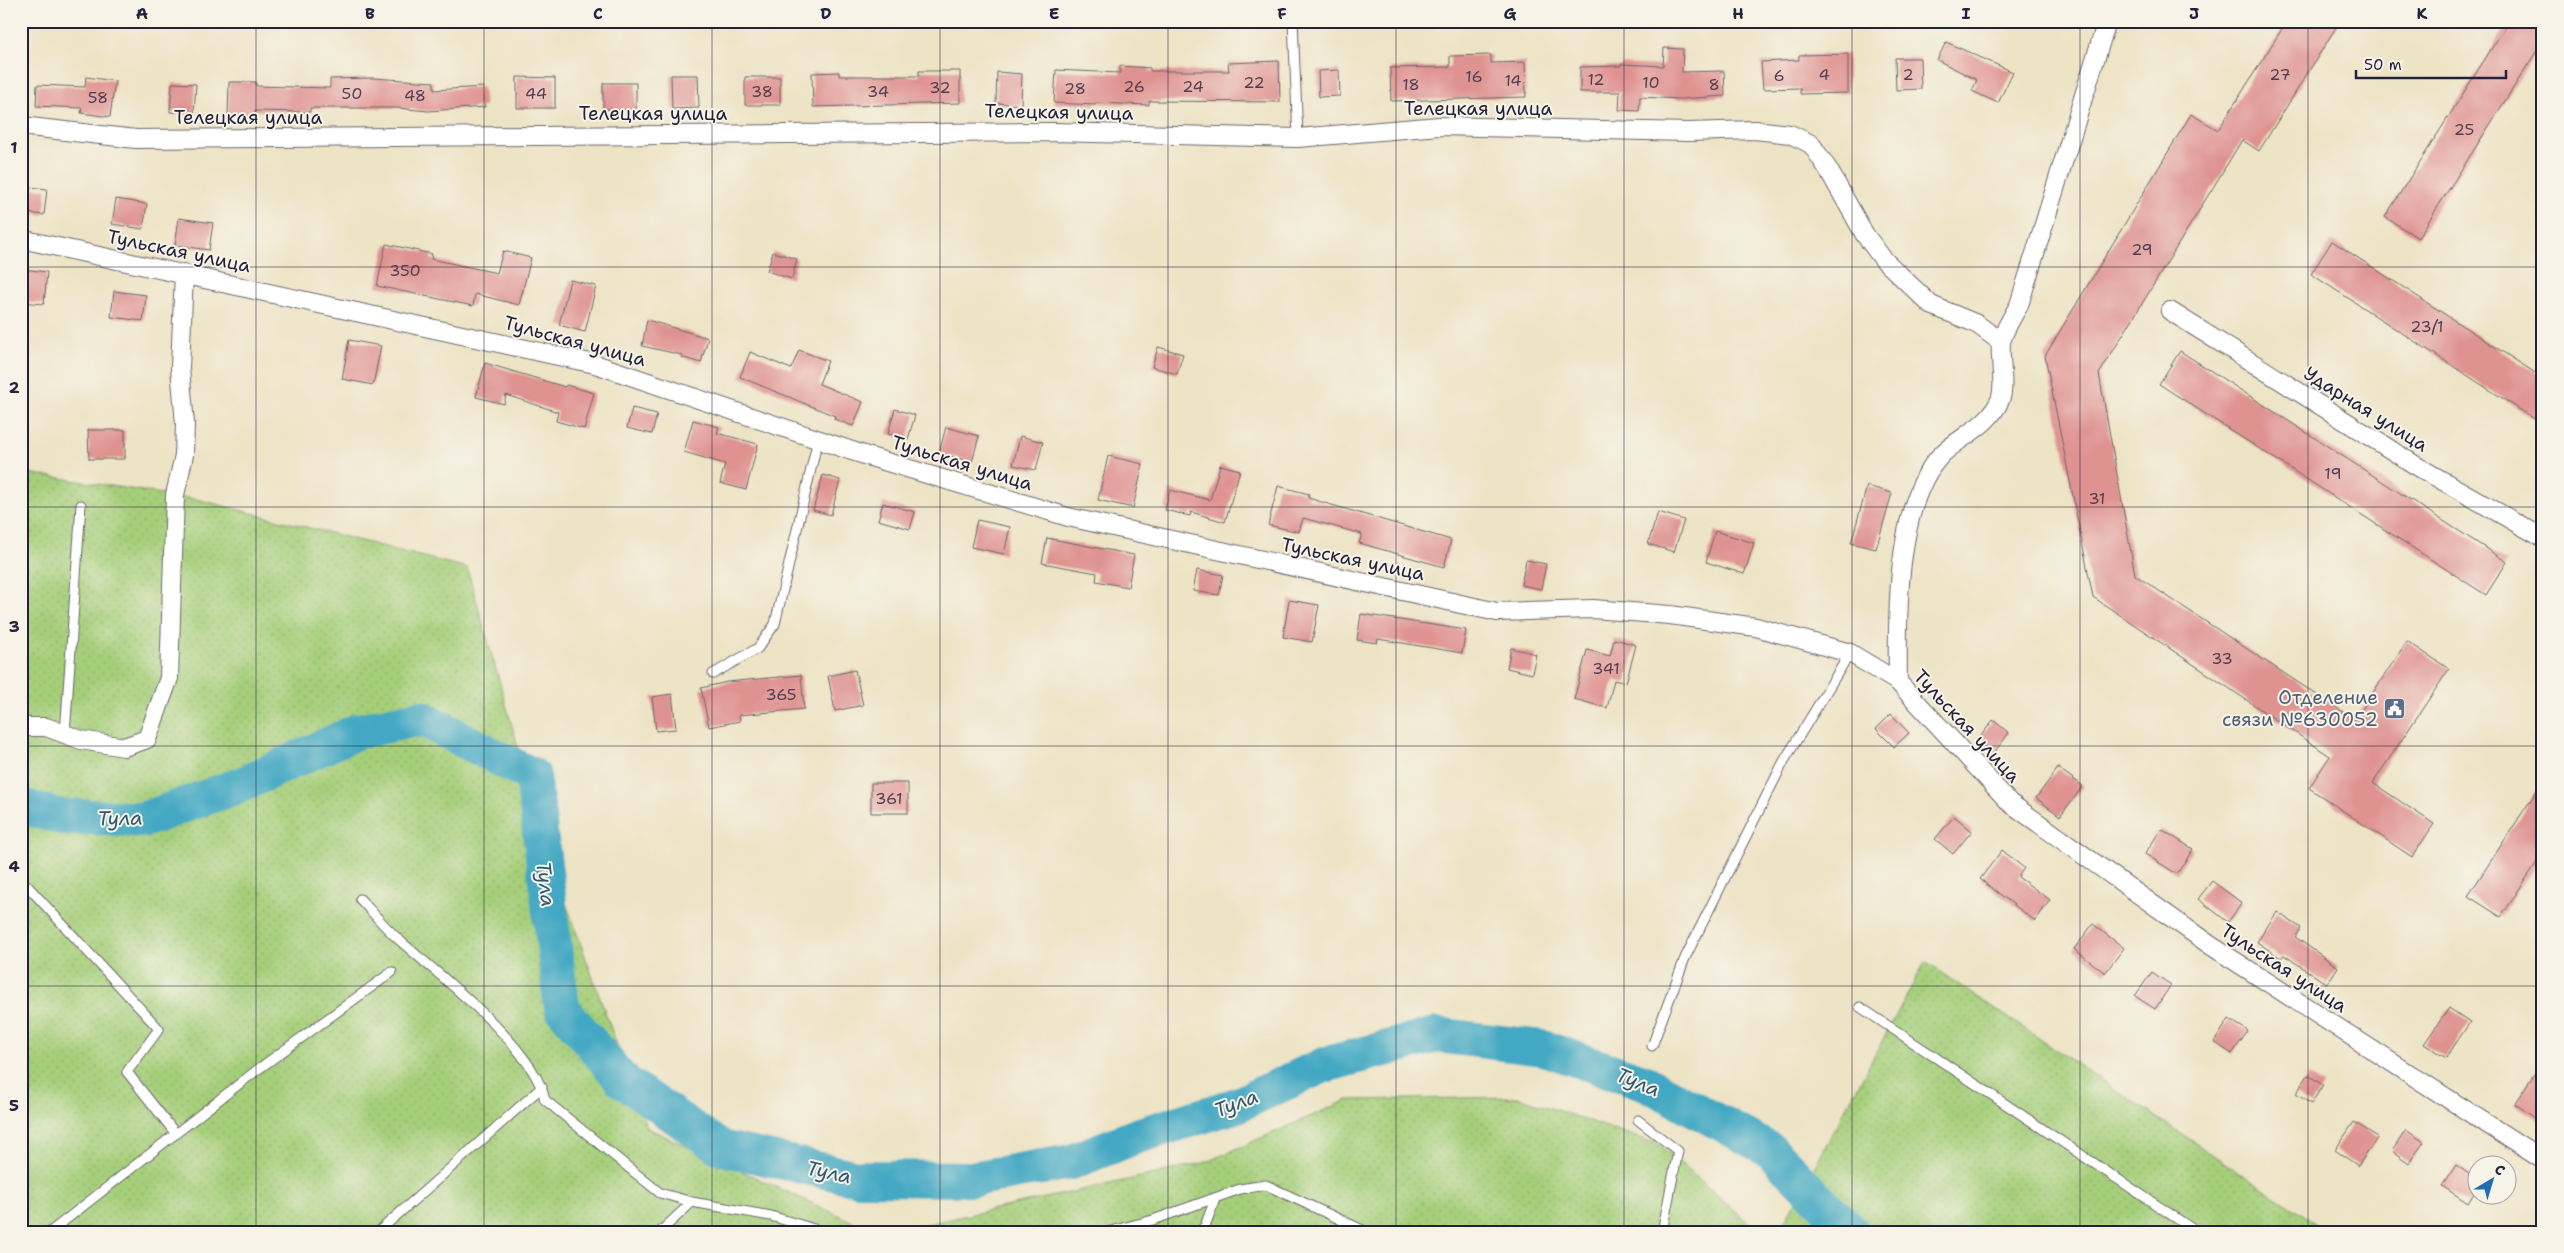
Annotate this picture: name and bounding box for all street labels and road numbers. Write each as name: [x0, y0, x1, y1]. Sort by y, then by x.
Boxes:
street label: Телецкая улица: [1404, 96, 1553, 121]
street label: Телецкая улица: [984, 98, 1134, 126]
street label: Телецкая улица: [579, 101, 728, 126]
street label: Телецкая улица: [174, 105, 323, 130]
street label: Тульская улица: [105, 224, 253, 278]
street label: Тульская улица: [501, 310, 649, 372]
street label: Ударная улица: [2299, 361, 2433, 457]
street label: Тульская улица: [888, 430, 1036, 496]
street label: Тульская улица: [1279, 532, 1427, 586]
street label: Тульская улица: [1908, 664, 2026, 788]
street label: Тульская улица: [2216, 918, 2352, 1018]

